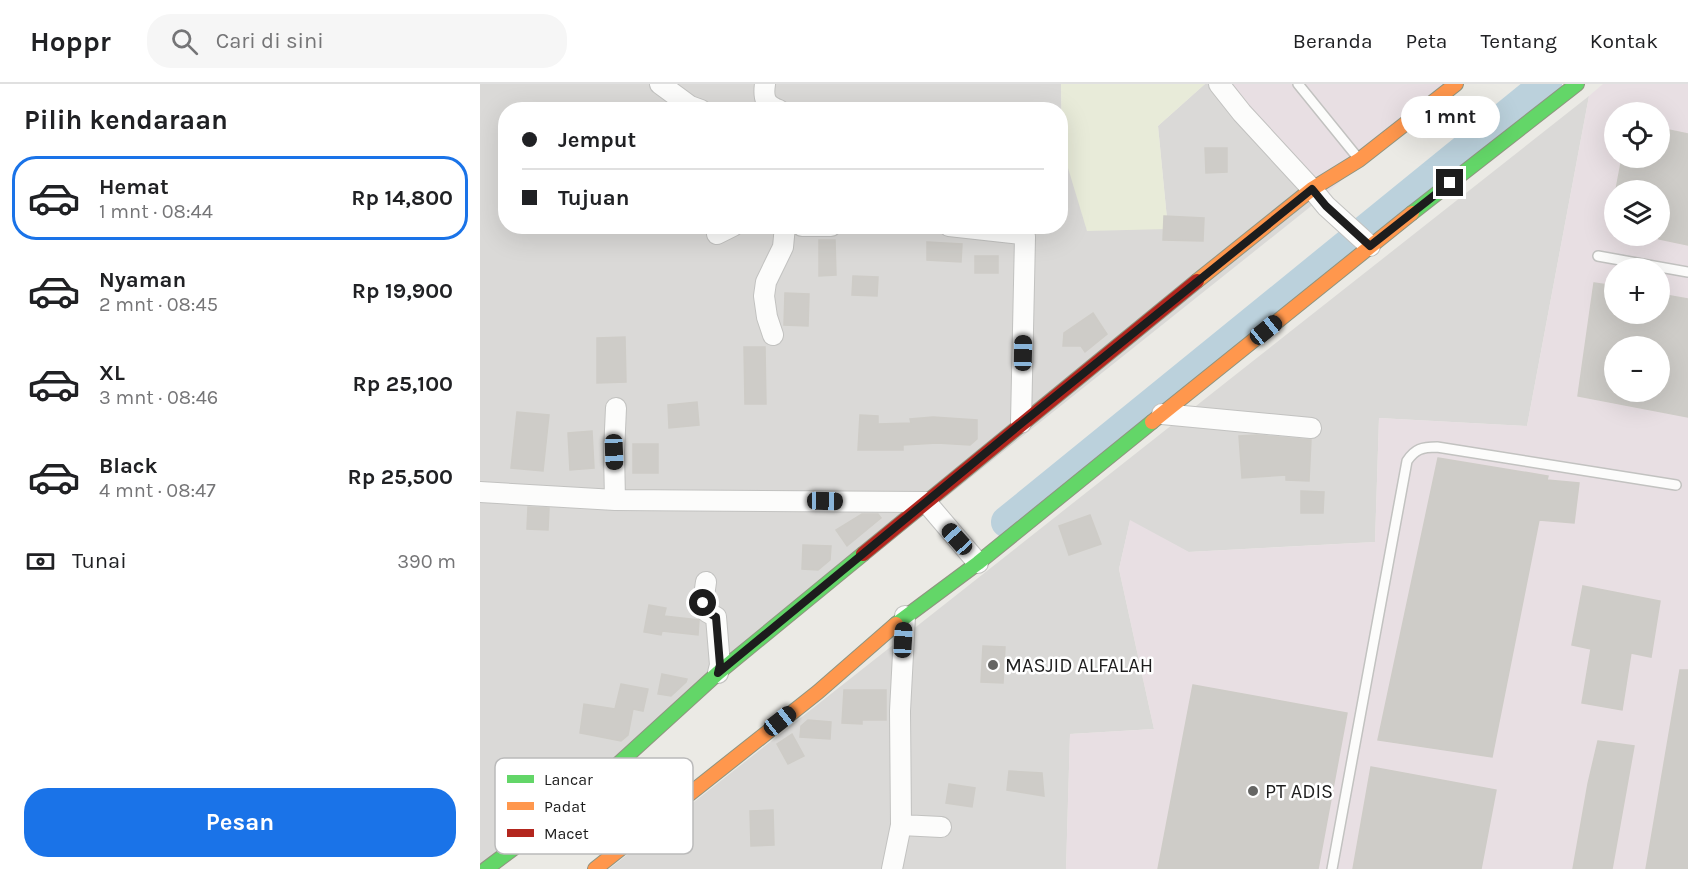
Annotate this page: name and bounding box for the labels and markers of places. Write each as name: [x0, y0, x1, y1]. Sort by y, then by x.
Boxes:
place label: MASJID ALFALAH: [1005, 654, 1153, 677]
marker: MASJID ALFALAH: [986, 658, 1000, 672]
place label: PT ADIS: [1265, 780, 1333, 803]
marker: PT ADIS: [1246, 784, 1260, 798]

